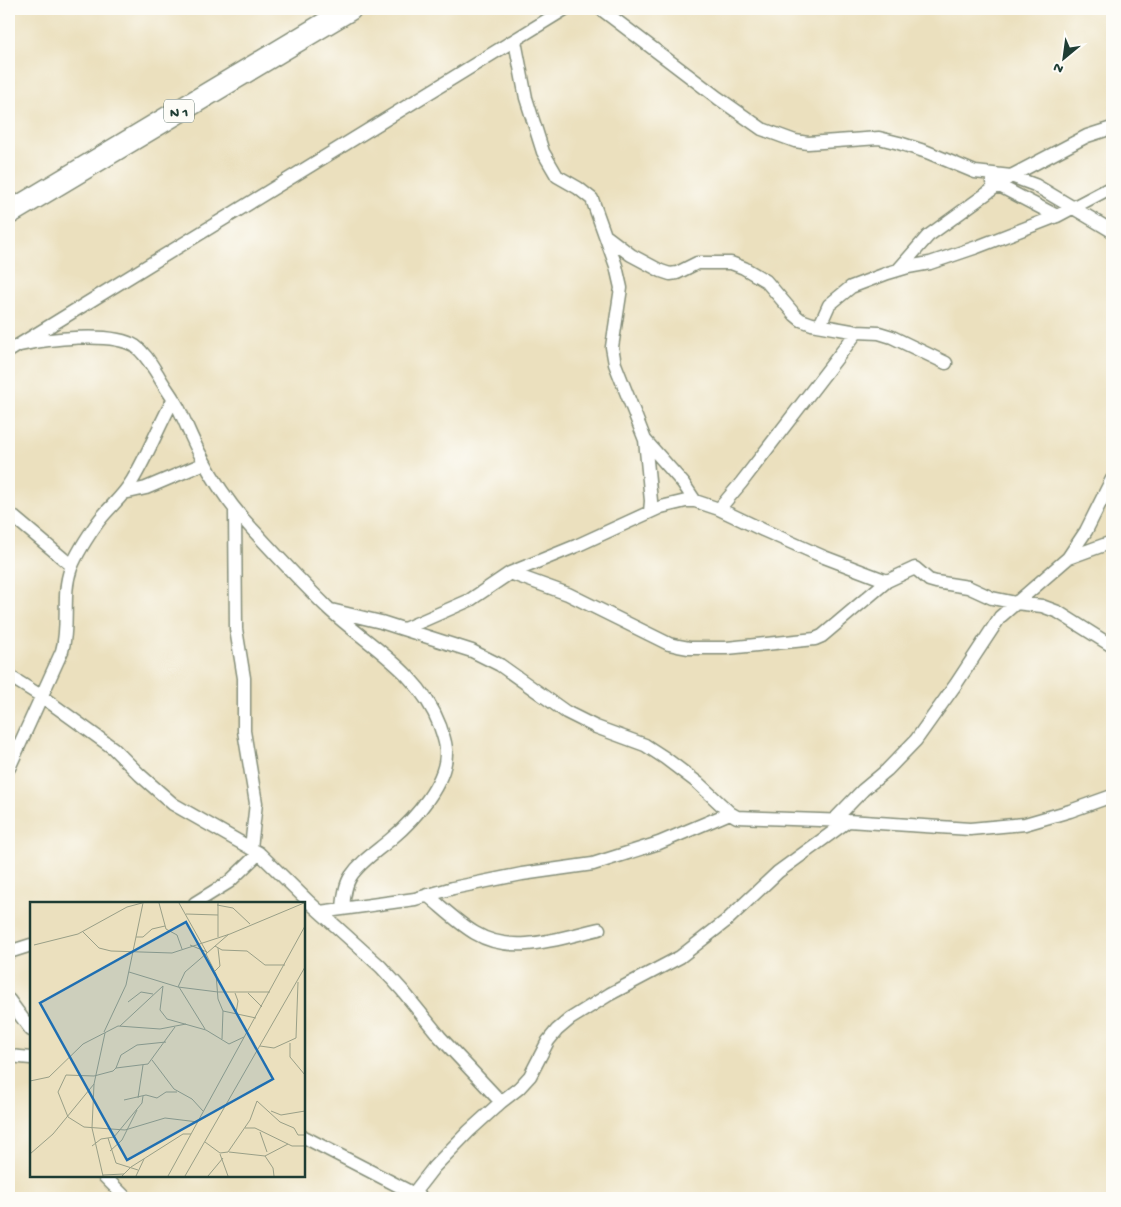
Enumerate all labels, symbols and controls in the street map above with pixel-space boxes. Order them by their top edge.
north arrow [1038,32,1088,82]
text: N [1051,58,1067,77]
road number: N 1 [164,100,194,122]
inset map [30,902,305,1177]

